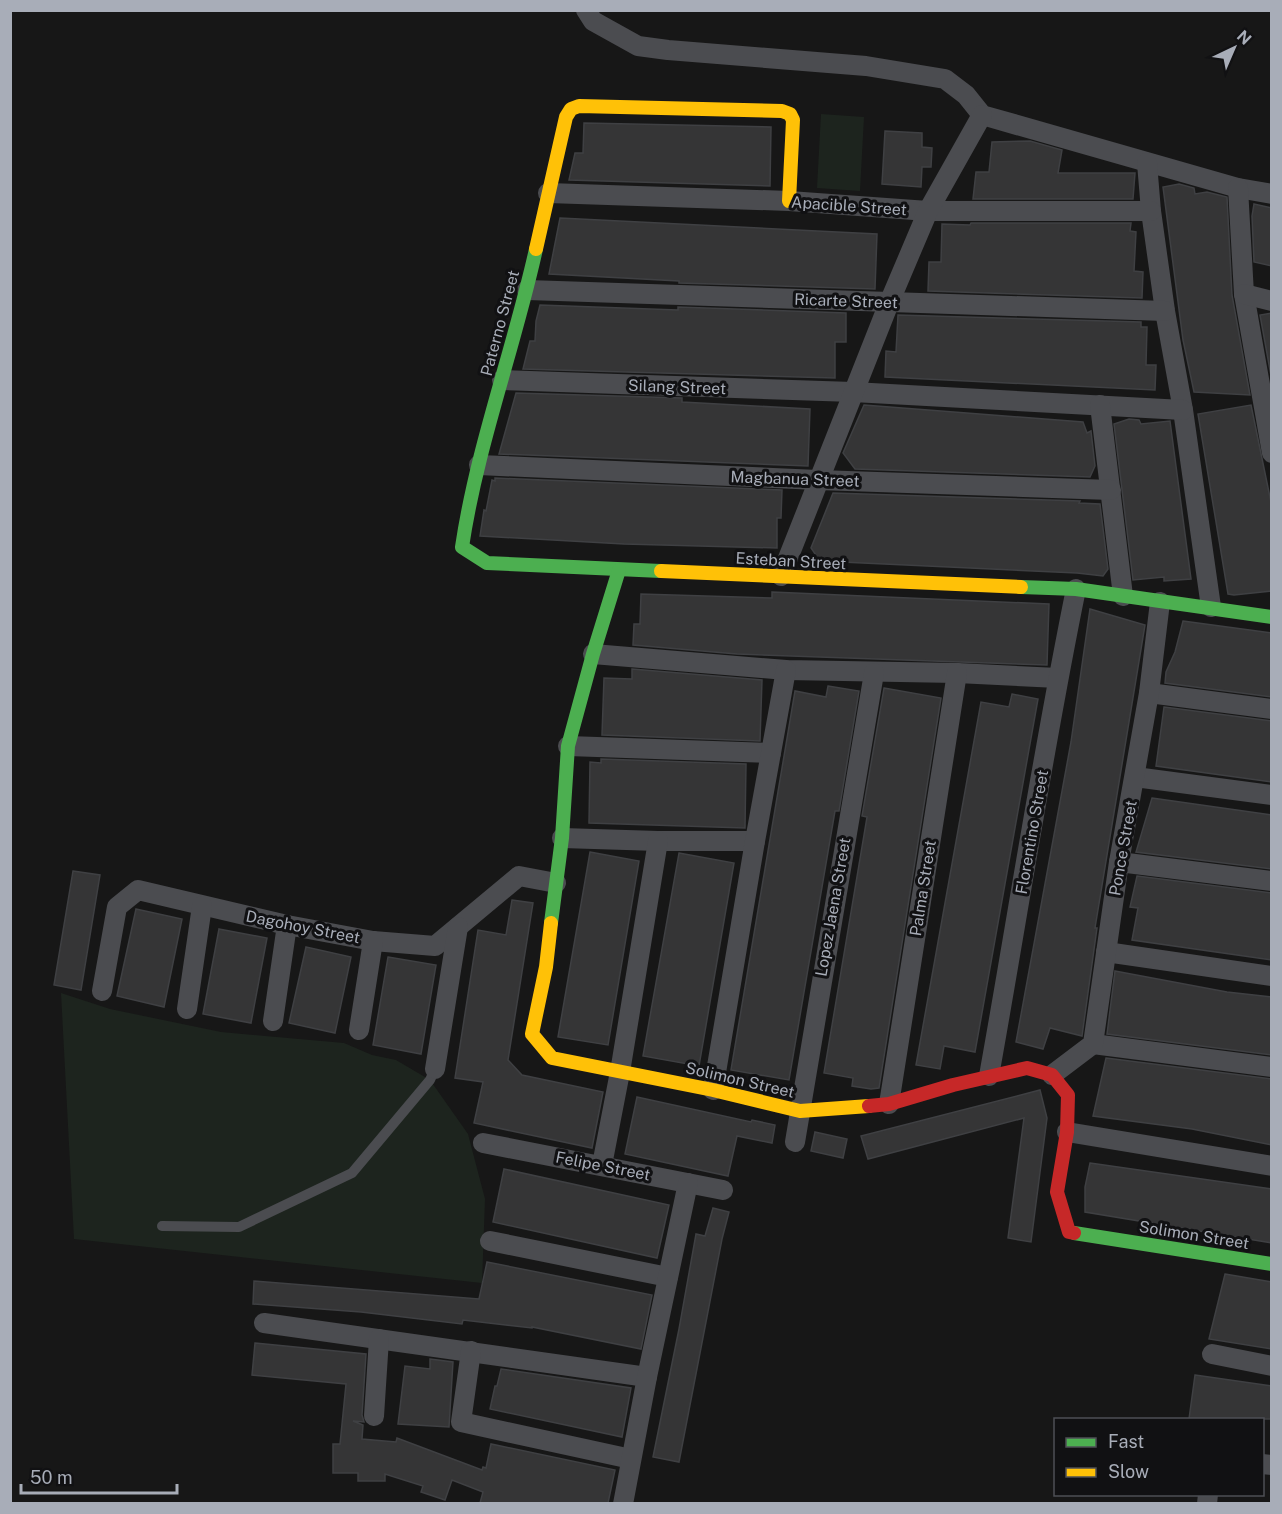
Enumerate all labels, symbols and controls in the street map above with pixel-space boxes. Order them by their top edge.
north arrow [1204,18,1264,78]
text: N [1233,26,1255,49]
street label: Apacible Street [791,192,907,220]
street label: Paterno Street [477,268,523,378]
street label: Ricarte Street [794,290,898,312]
street label: Silang Street [628,376,726,398]
street label: Magbanua Street [730,467,860,491]
street label: Esteban Street [735,549,847,573]
street label: Florentino Street [1012,768,1052,896]
street label: Ponce Street [1105,799,1141,897]
street label: Lopez Jaena Street [811,836,855,978]
street label: Palma Street [906,839,940,937]
street label: Dagohoy Street [244,907,362,947]
street label: Solimon Street [684,1058,796,1102]
street label: Felipe Street [554,1147,652,1185]
street label: Solimon Street [1138,1217,1250,1253]
legend [1054,1418,1264,1496]
text: Fast [1108,1431,1144,1452]
scale bar [21,1457,177,1495]
text: Slow [1108,1461,1149,1482]
text: 50 m [30,1467,73,1488]

